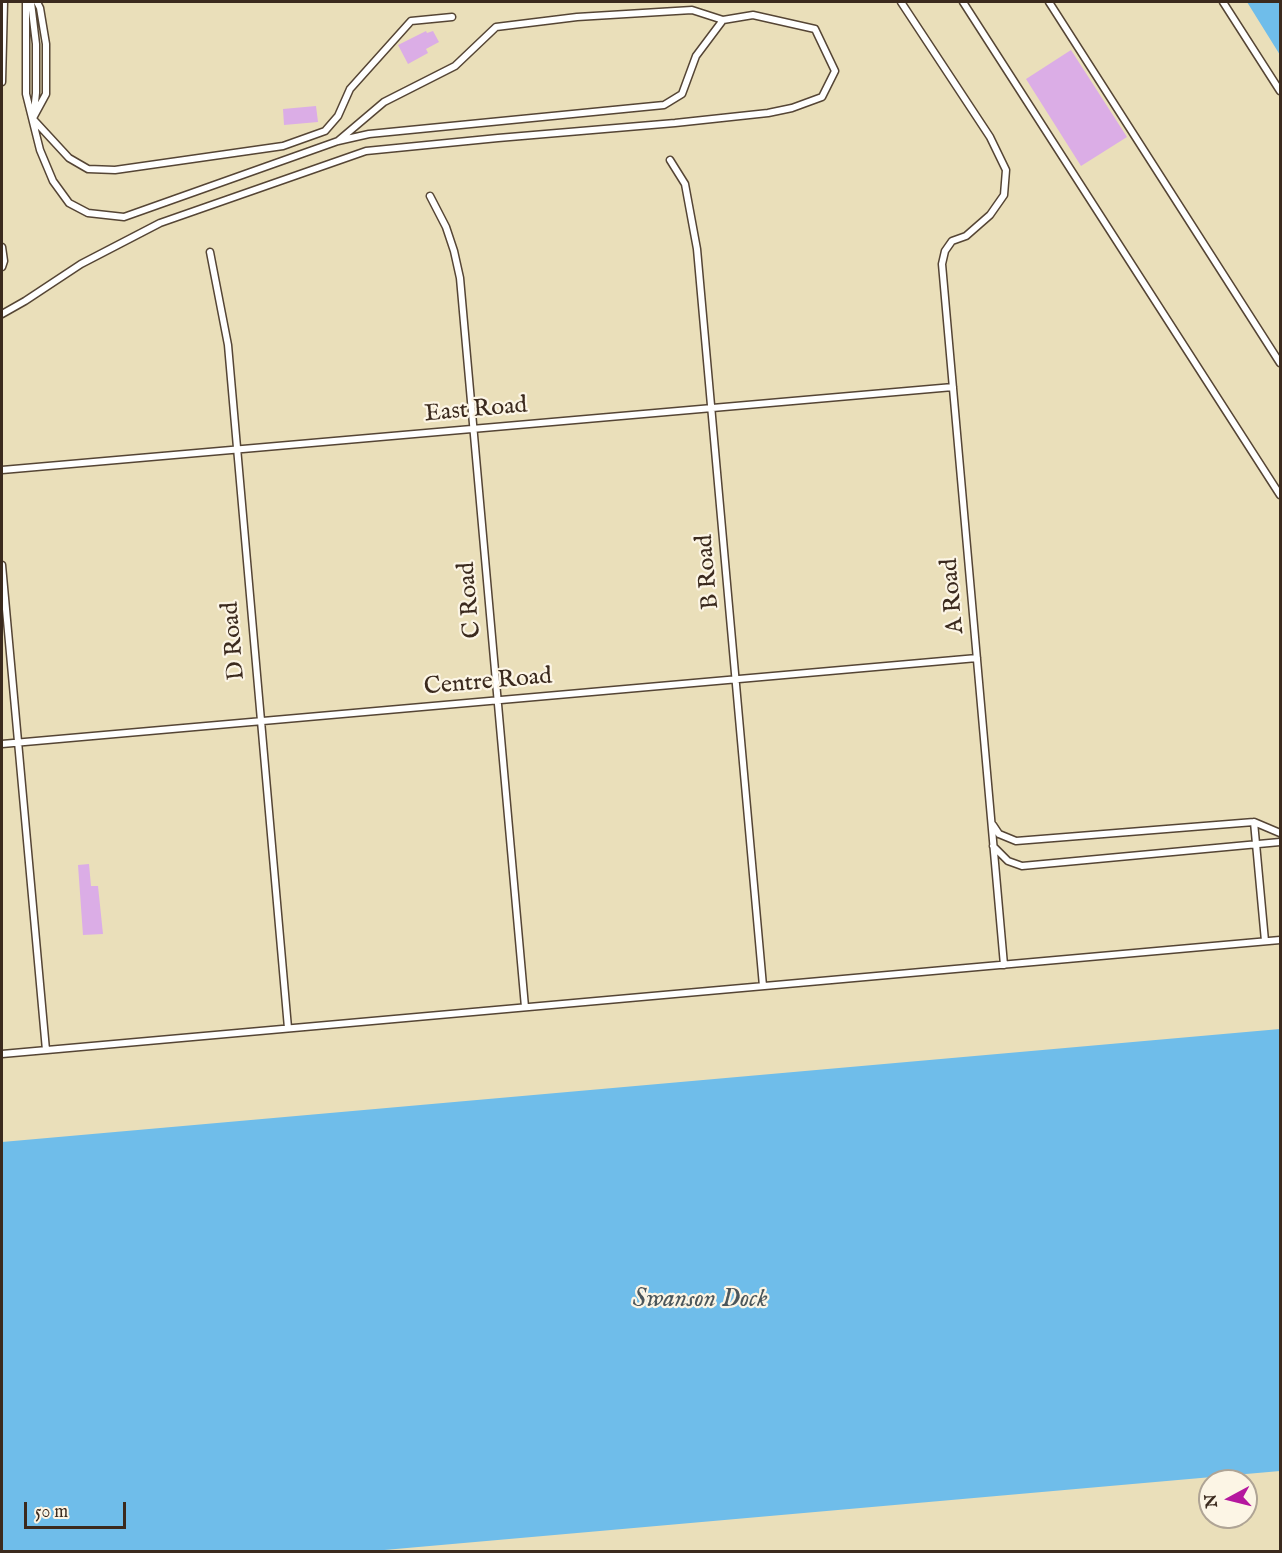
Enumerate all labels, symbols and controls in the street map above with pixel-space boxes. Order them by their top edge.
street label: East Road [423,392,529,430]
street label: B Road [691,533,727,611]
street label: A Road [936,557,972,635]
street label: C Road [453,561,489,639]
street label: D Road [217,601,253,681]
street label: Centre Road [423,663,553,703]
water label: Swanson Dock [632,1285,768,1317]
north arrow [1198,1469,1258,1529]
scale bar [27,1490,129,1528]
text: N [1201,1493,1223,1509]
text: 50 m [35,1501,68,1524]

